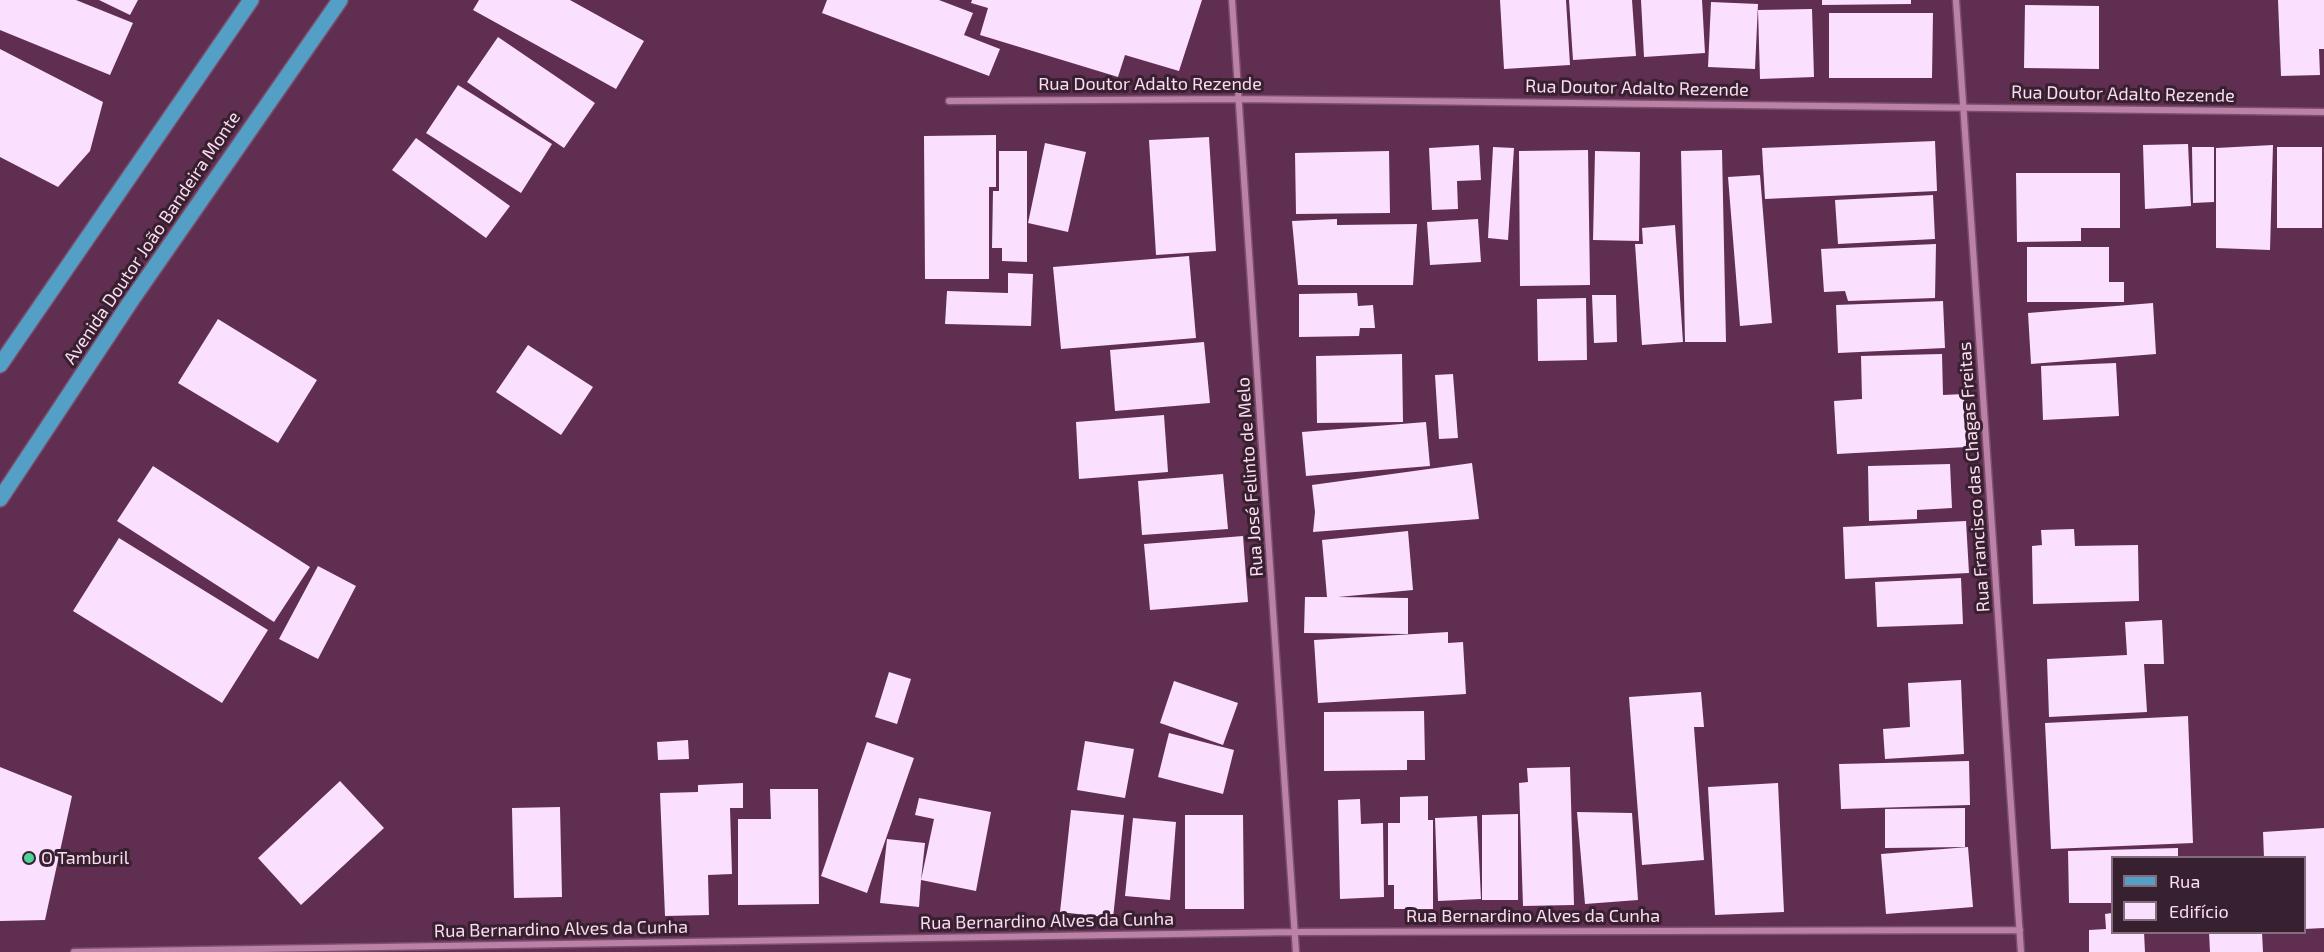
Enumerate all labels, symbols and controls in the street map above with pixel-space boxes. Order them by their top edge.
street label: Rua Doutor Adalto Rezende [1038,73,1262,95]
street label: Rua Doutor Adalto Rezende [1525,75,1749,101]
street label: Rua Doutor Adalto Rezende [2011,81,2235,107]
street label: Avenida Doutor João Bandeira Monte [59,107,245,369]
street label: Rua Francisco das Chagas Freitas [1954,341,1994,613]
street label: Rua José Felinto de Melo [1232,377,1268,577]
place label: O Tamburil [41,847,129,869]
marker: O Tamburil [22,851,36,865]
legend [2111,856,2306,934]
text: Rua [2169,870,2200,892]
text: Edifício [2169,900,2229,922]
street label: Rua Bernardino Alves da Cunha [1406,905,1660,927]
street label: Rua Bernardino Alves da Cunha [920,908,1174,934]
street label: Rua Bernardino Alves da Cunha [434,916,688,942]

